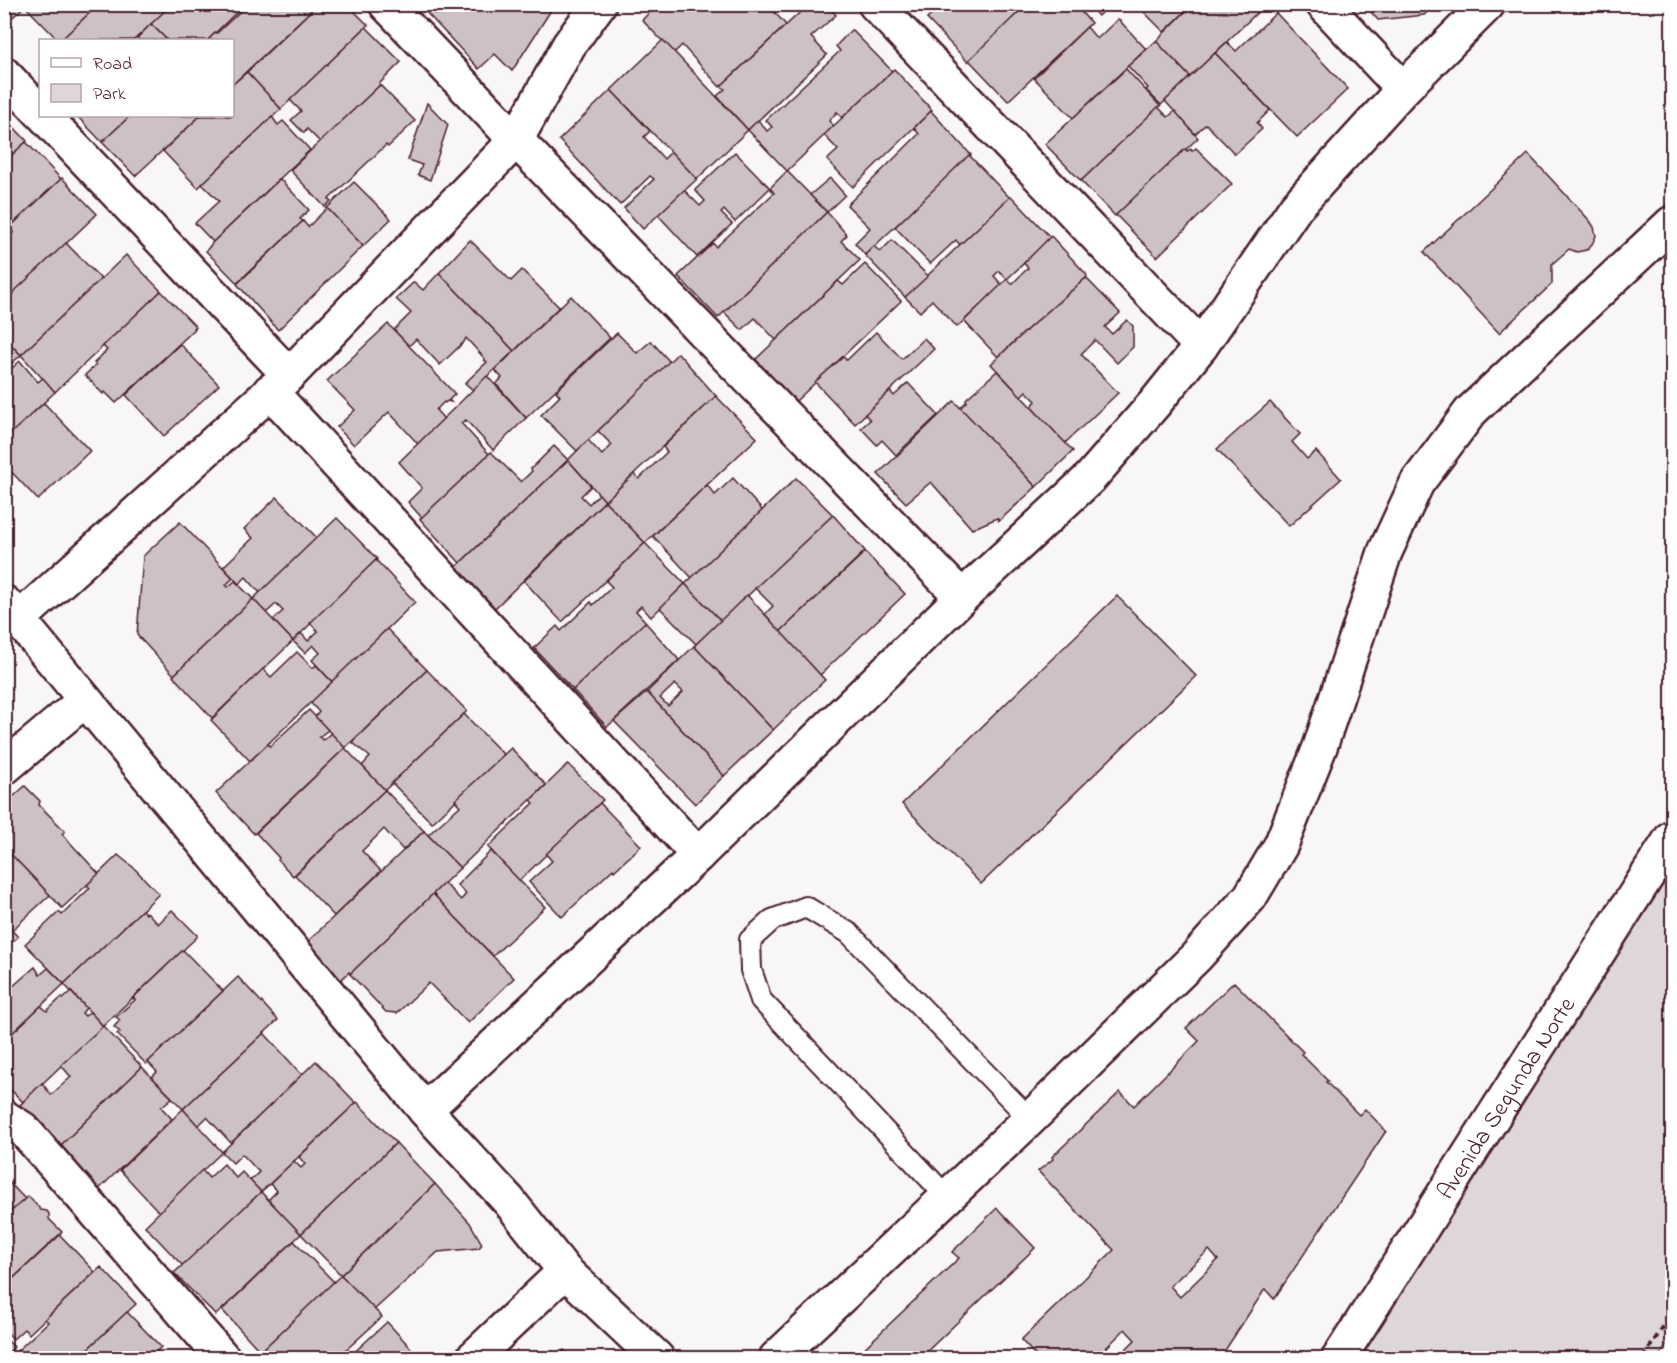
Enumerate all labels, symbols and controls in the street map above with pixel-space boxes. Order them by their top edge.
legend [39,39,234,117]
text: Road [93,52,132,78]
text: Park [93,82,126,108]
street label: Avenida Segunda Norte [1430,991,1585,1207]

